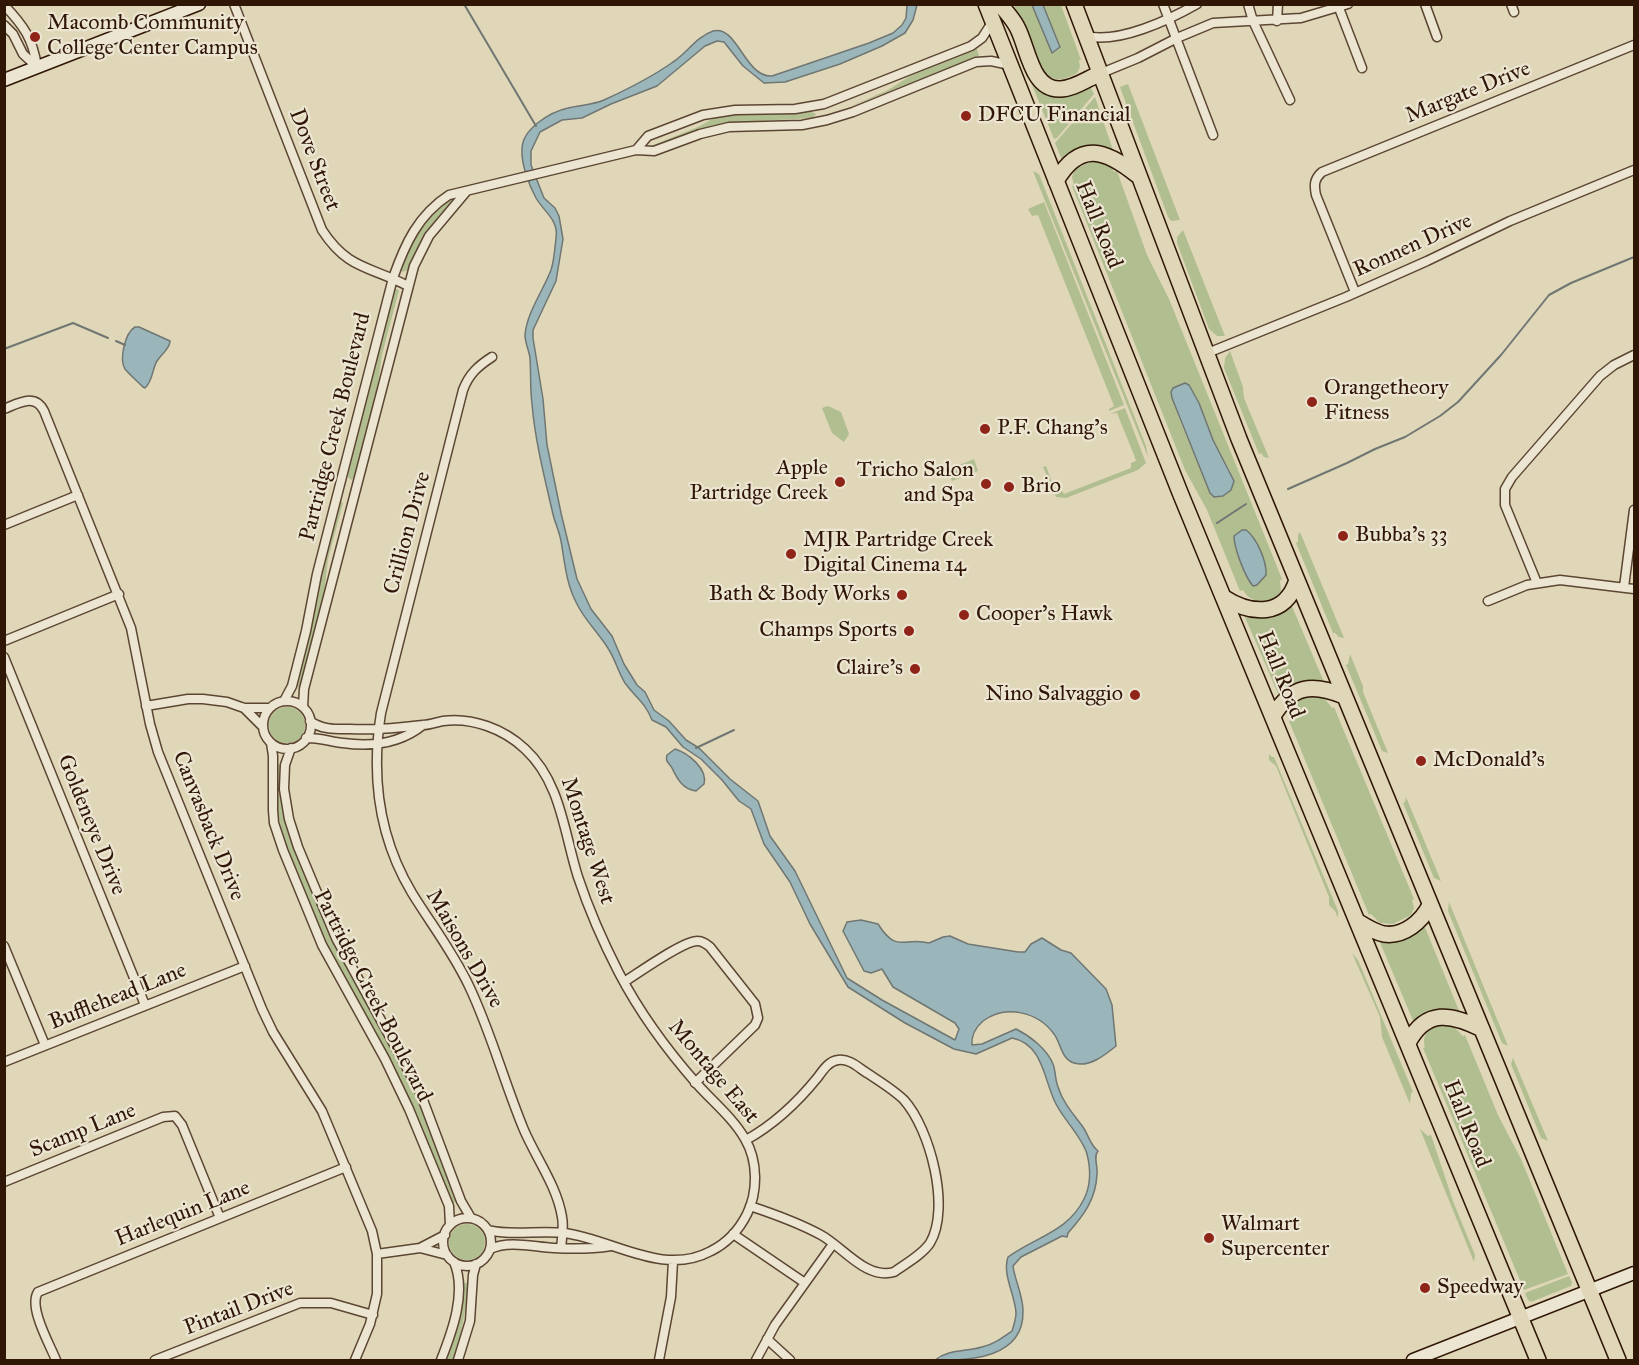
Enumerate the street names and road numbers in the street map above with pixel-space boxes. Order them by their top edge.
street label: Margate Drive [1402,56,1534,130]
street label: Dove Street [282,105,346,215]
street label: Hall Road [1069,177,1127,273]
street label: Ronnen Drive [1350,208,1476,284]
street label: Partridge Creek Boulevard [295,310,377,544]
street label: Crillion Drive [379,469,437,597]
street label: Hall Road [1251,627,1309,723]
street label: Canvasback Drive [166,747,250,905]
street label: Goldeneye Drive [51,751,131,899]
street label: Montage West [554,774,620,908]
street label: Partridge Creek Boulevard [307,885,437,1107]
street label: Maisons Drive [419,885,509,1013]
street label: Bufflehead Lane [46,957,190,1037]
street label: Montage East [662,1015,764,1129]
street label: Hall Road [1437,1076,1495,1172]
street label: Scamp Lane [26,1098,140,1164]
street label: Harlequin Lane [112,1175,254,1253]
street label: Pintail Drive [181,1276,297,1342]

